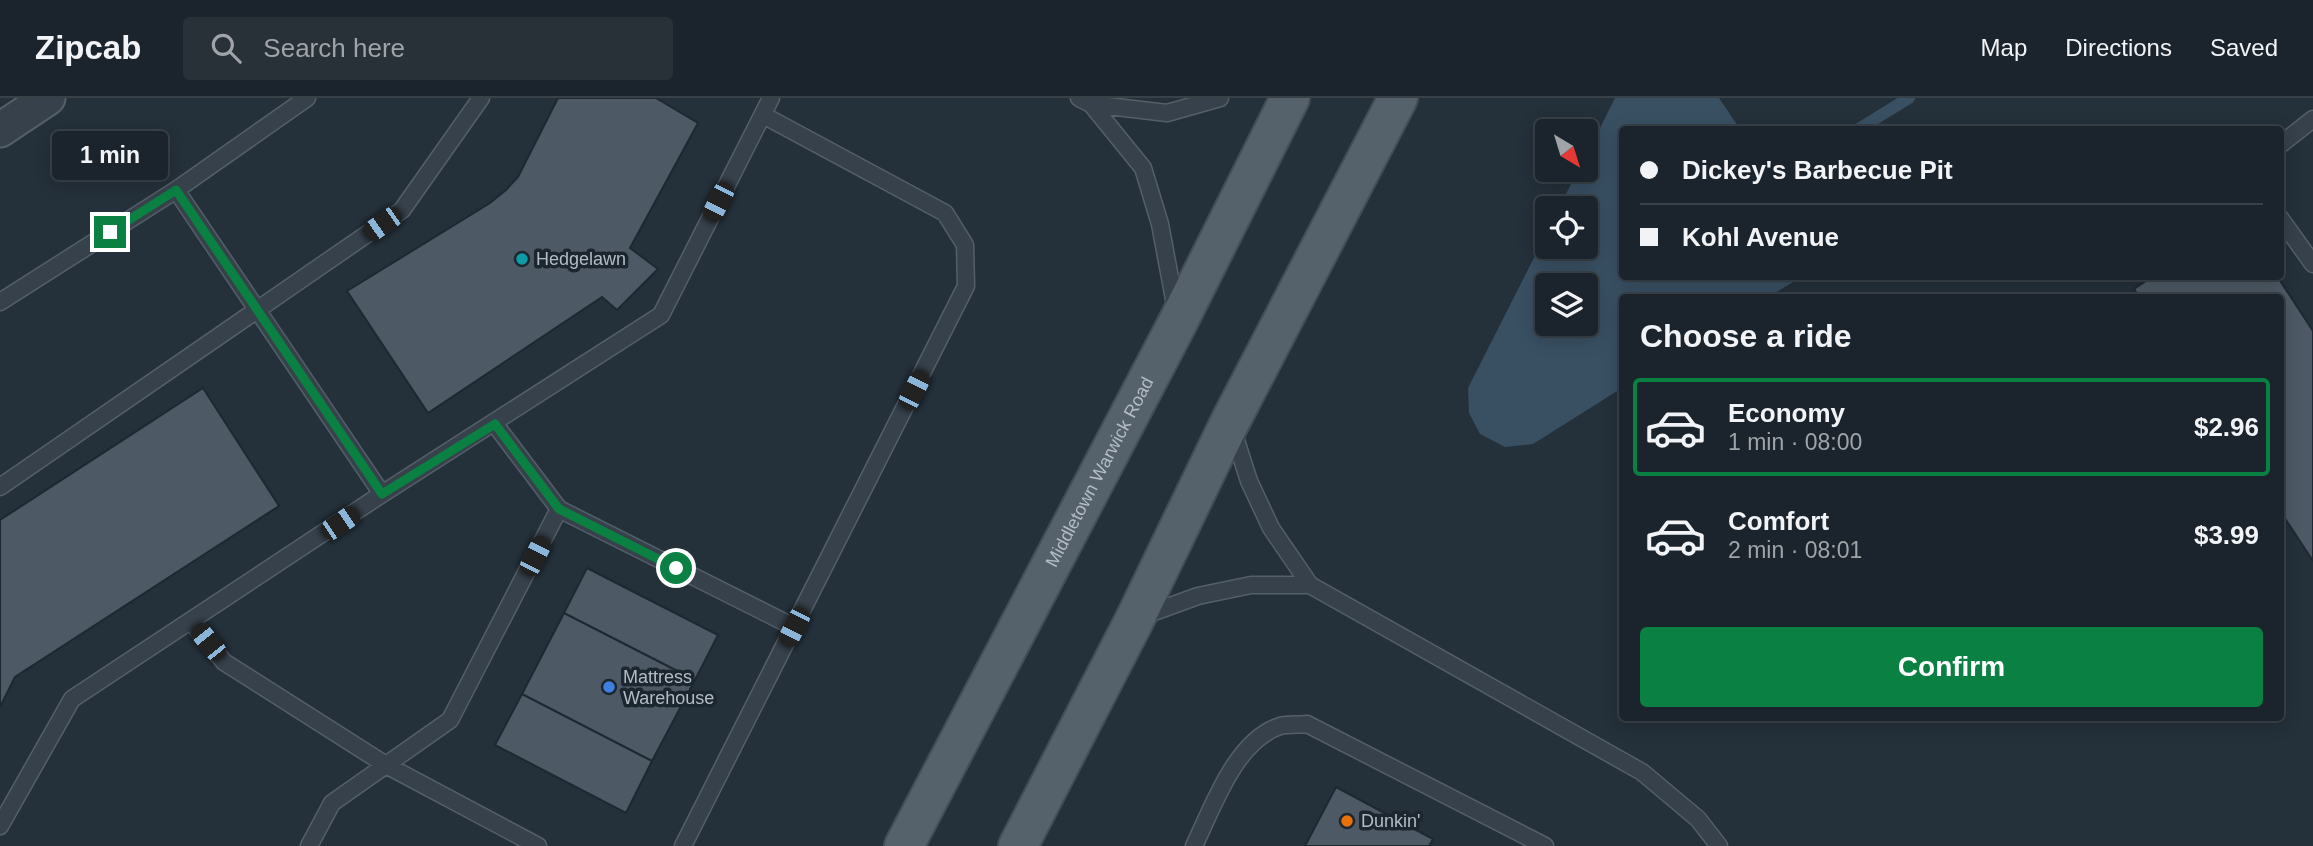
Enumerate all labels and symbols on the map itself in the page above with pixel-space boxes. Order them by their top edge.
north arrow [1535,119,1598,182]
callout: 1 min [52,130,168,180]
car [700,179,737,225]
car [359,203,406,245]
route end [94,216,126,248]
place label: Hedgelawn [536,249,626,269]
marker: Hedgelawn [514,251,530,267]
car [896,367,933,413]
street label: Middletown Warwick Road [1042,374,1157,570]
car [317,503,364,543]
car [517,533,554,579]
route start [660,552,692,584]
car [776,604,813,650]
car [187,619,230,665]
place label: Mattress Warehouse [623,667,714,708]
marker: Mattress Warehouse [601,679,617,695]
place label: Dunkin' [1361,811,1420,831]
marker: Dunkin' [1339,813,1355,829]

